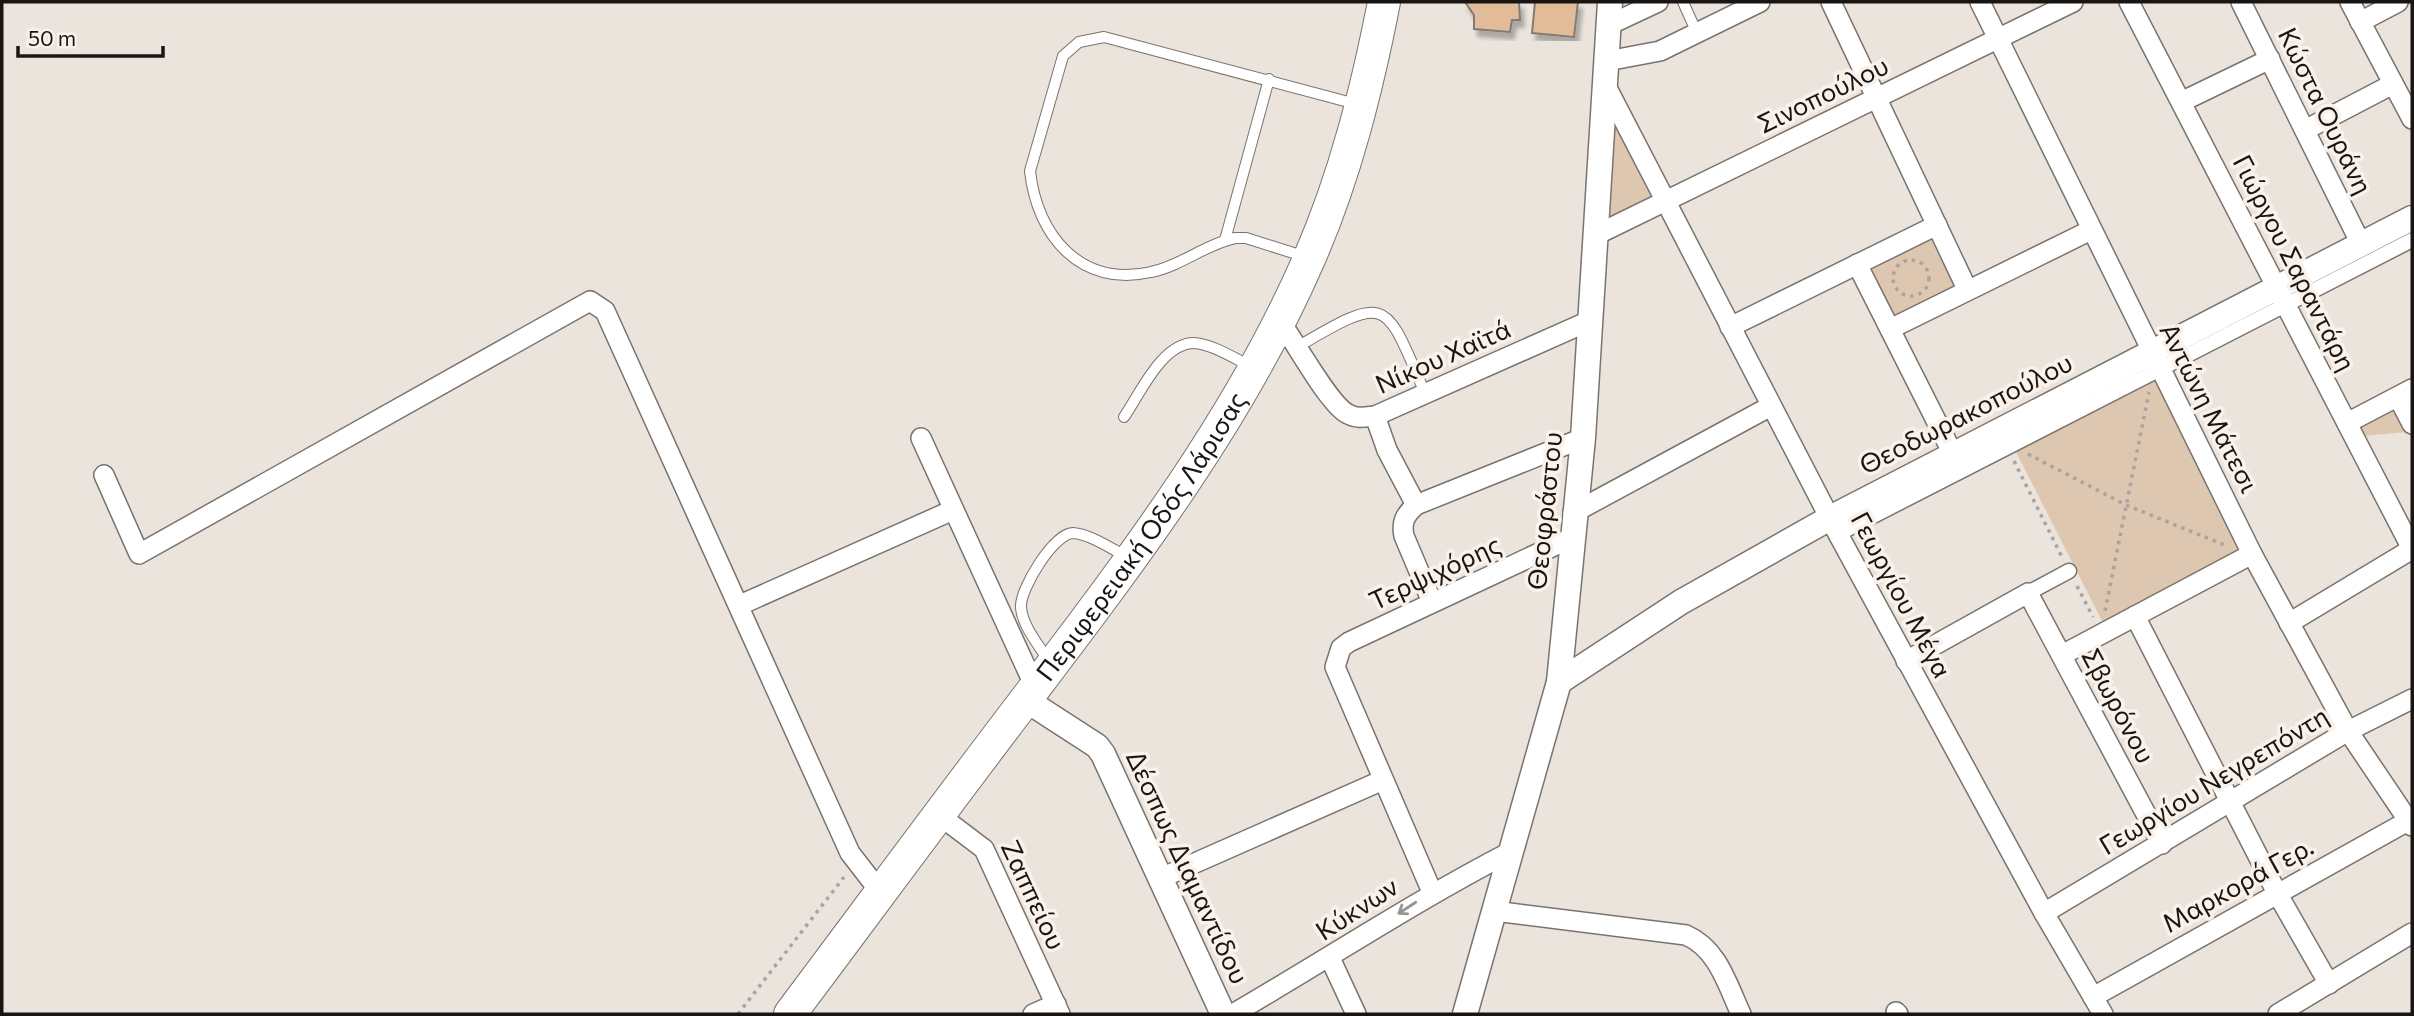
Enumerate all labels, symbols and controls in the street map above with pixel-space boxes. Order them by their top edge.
scale bar [18,14,163,58]
street label: Κώστα Ουράνη [2273,22,2380,198]
text: 50 m [28,25,76,50]
street label: Σινοπούλου [1752,49,1893,139]
street label: Γιώργου Σαραντάρη [2227,149,2363,376]
street label: Νίκου Χαϊτά [1370,312,1515,399]
street label: Αντώνη Μάτεσι [2154,318,2266,497]
street label: Θεοδωρακοπούλου [1854,346,2077,480]
street label: Περιφερειακή Οδός Λάρισας [1029,386,1252,686]
street label: Θεοφράστου [1520,430,1567,591]
street label: Γεωργίου Μέγα [1846,506,1959,682]
street label: Τερψιχόρης [1364,528,1505,616]
street label: Σβωρόνου [2076,643,2162,768]
street label: Γεωργίου Νεγρεπόντη [2093,699,2333,860]
street label: Δέσπως Διαμαντίδου [1121,745,1256,988]
street label: Μαρκορά Γερ. [2156,829,2318,938]
street label: Ζαππείου [996,835,1073,954]
street label: Κύκνων [1309,870,1403,946]
one-way arrow [1398,901,1418,915]

